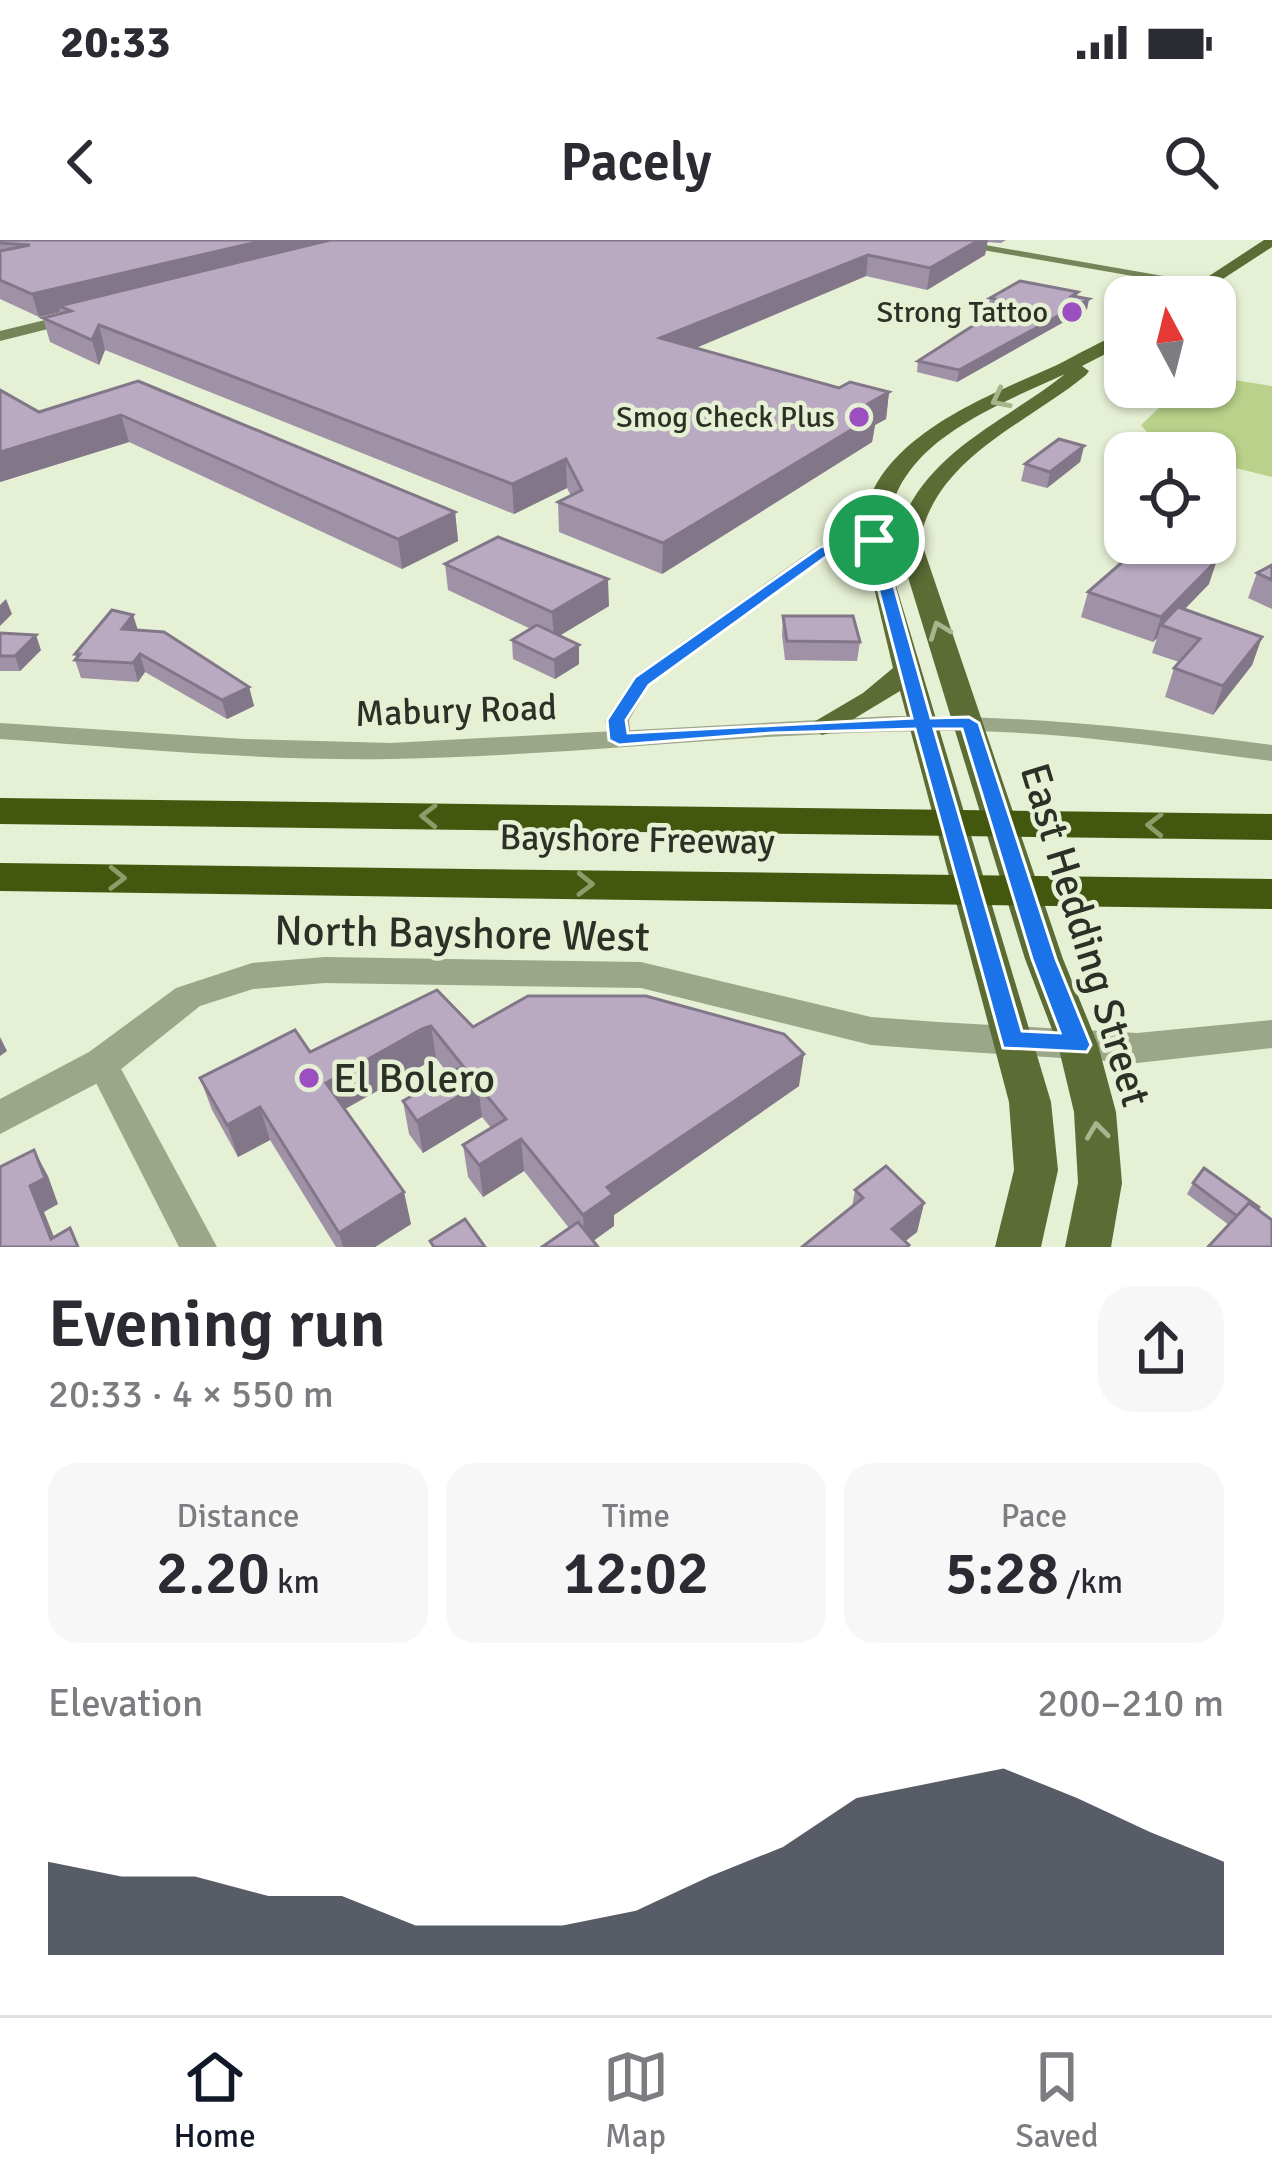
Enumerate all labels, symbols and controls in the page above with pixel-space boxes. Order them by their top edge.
text: 20:33 [60,15,170,70]
icon: back [48,129,114,195]
text: Pacely [560,129,712,196]
icon: search [1158,129,1224,195]
north arrow [1104,276,1236,408]
map controls [1104,276,1236,564]
place label: Strong Tattoo [877,294,1048,331]
marker: Strong Tattoo [1059,299,1085,325]
one-way arrow [991,384,1012,408]
place label: Smog Check Plus [616,399,835,436]
marker: Smog Check Plus [846,404,872,430]
button: locate [1104,432,1236,564]
pin [823,489,925,591]
icon: arrive [841,507,907,573]
one-way arrow [928,621,953,642]
street label: Mabury Road [354,685,558,737]
street label: East Hedding Street [1009,757,1161,1113]
one-way arrow [419,803,437,829]
one-way arrow [1145,813,1164,839]
street label: Bayshore Freeway [499,815,775,865]
one-way arrow [108,865,127,891]
one-way arrow [576,871,595,897]
street label: North Bayshore West [274,905,650,963]
place label: El Bolero [333,1053,495,1104]
marker: El Bolero [296,1065,322,1091]
one-way arrow [1084,1121,1110,1141]
text: Evening run [48,1284,386,1365]
button: share [1098,1286,1224,1412]
text: 20:33 · 4 × 550 m [48,1370,334,1418]
text: Distance [177,1496,299,1537]
text: Time [602,1496,670,1537]
text: Pace [1001,1496,1067,1537]
text: 2.20 [156,1537,270,1611]
text: 12:02 [563,1537,709,1611]
text: 5:28 [945,1537,1059,1611]
text: km [270,1562,320,1603]
text: /km [1059,1562,1123,1603]
text: Elevation [48,1679,203,1727]
text: 200–210 m [1037,1679,1224,1727]
tab: Home [173,2044,256,2157]
tab: Map [603,2044,669,2157]
tab: Saved [1015,2044,1099,2157]

